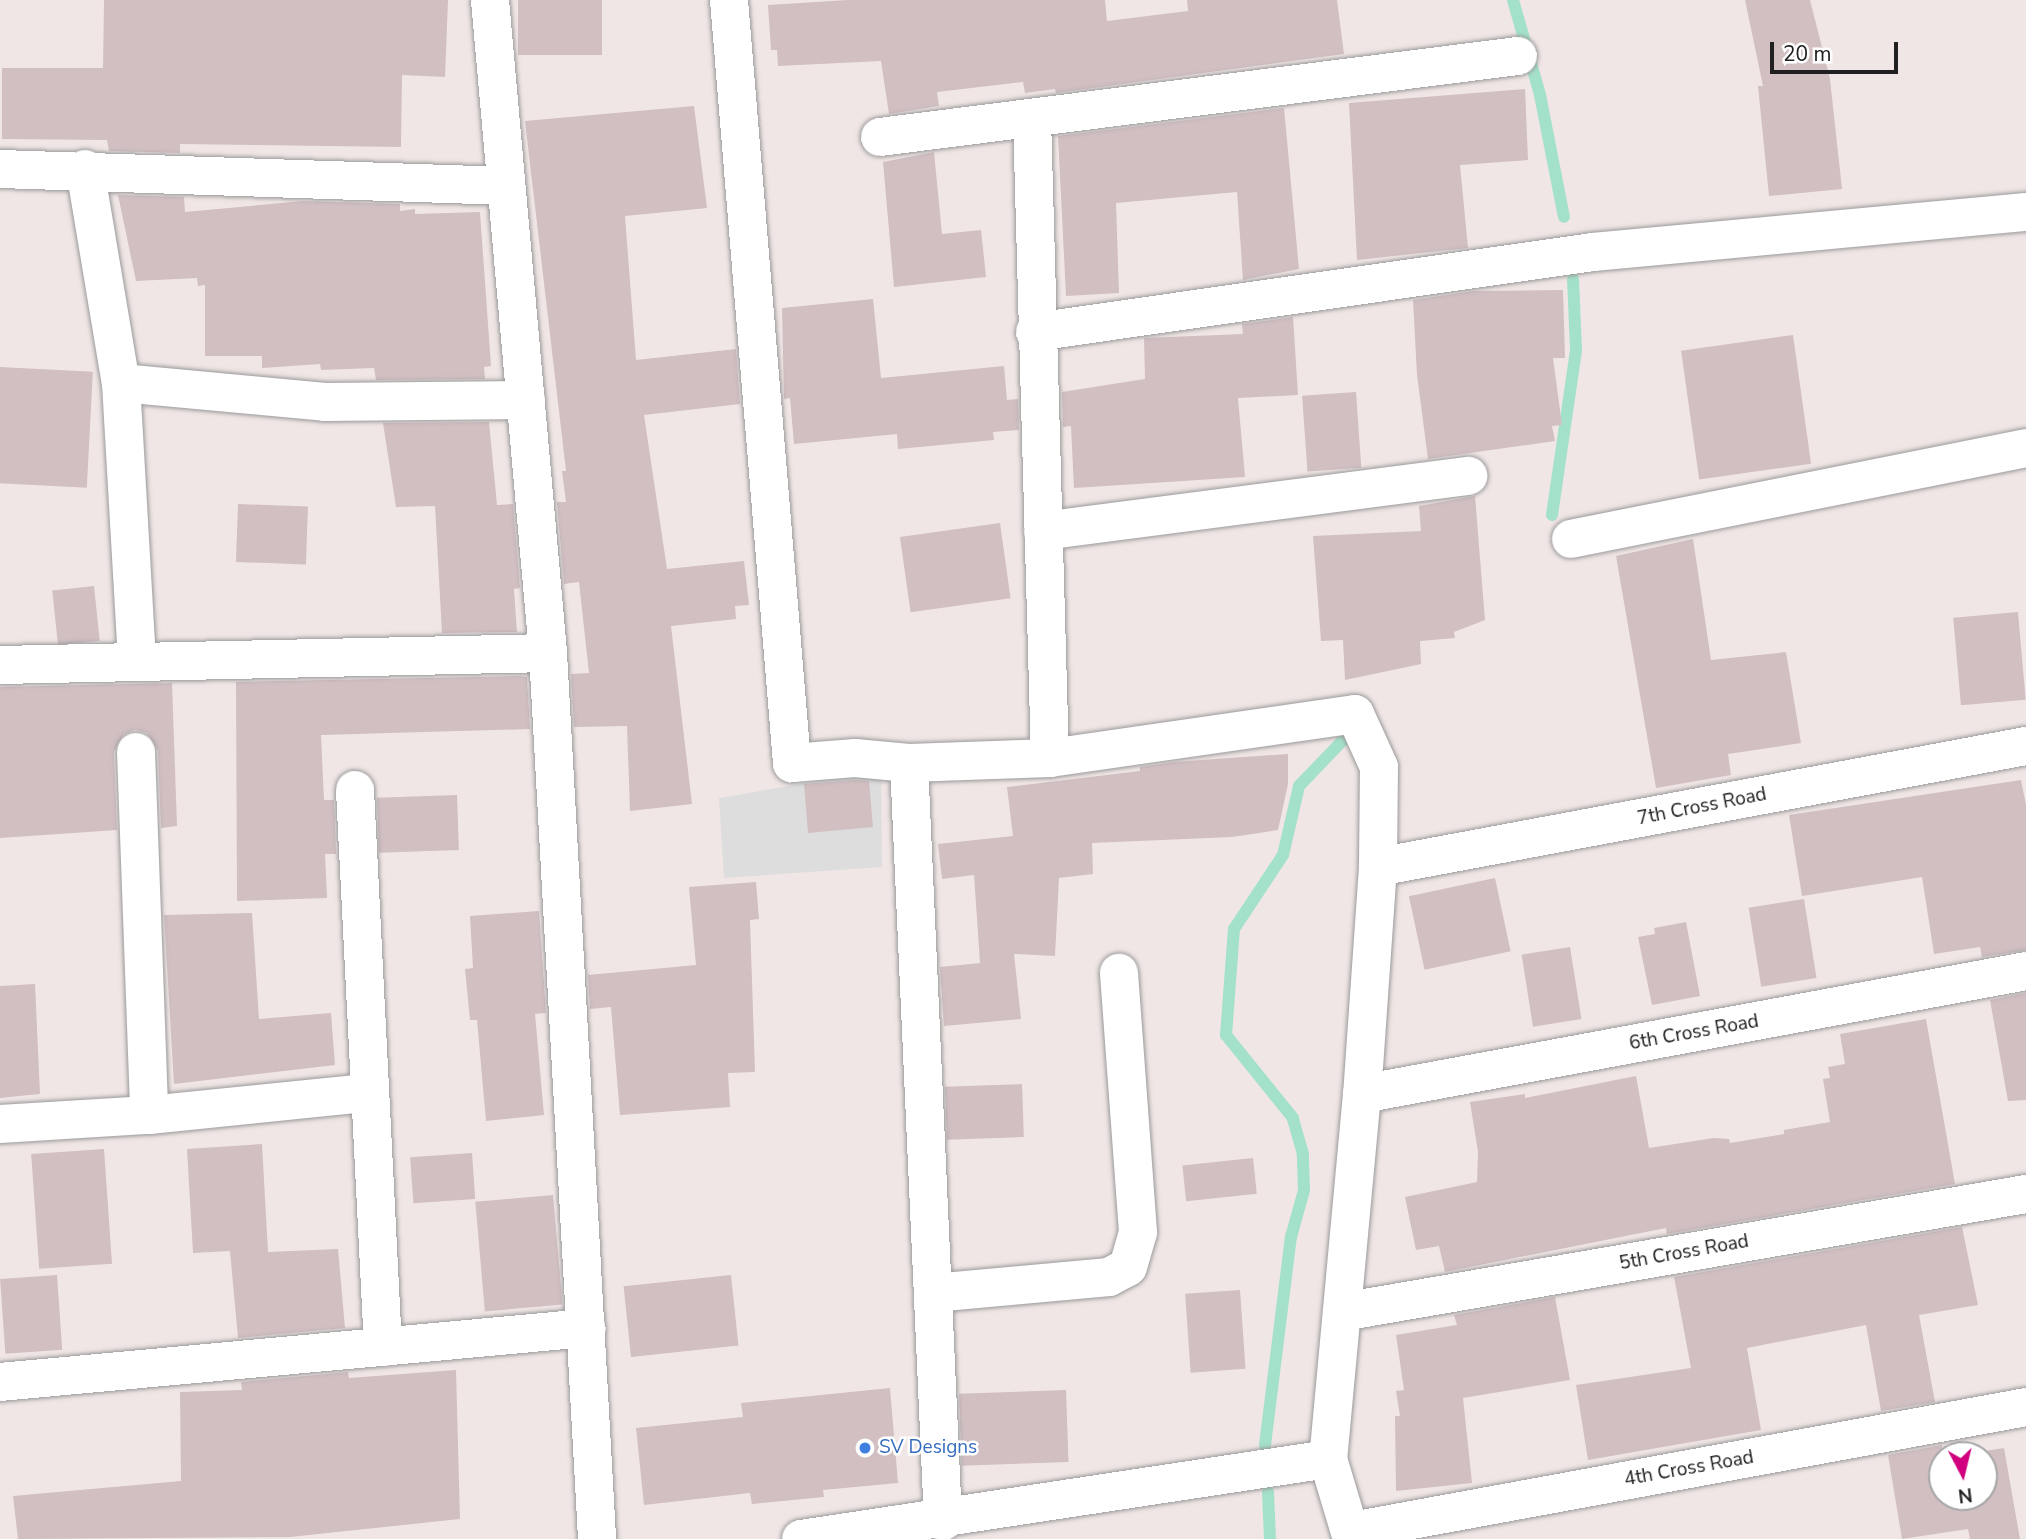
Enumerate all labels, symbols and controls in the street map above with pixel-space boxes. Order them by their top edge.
scale bar [1774,28,1902,72]
text: 20 m [1783,40,1832,68]
street label: 7th Cross Road [1635,783,1769,831]
street label: 6th Cross Road [1627,1010,1761,1056]
street label: 5th Cross Road [1617,1230,1751,1276]
place label: SV Designs [879,1437,977,1459]
marker: SV Designs [857,1440,873,1456]
north arrow [1928,1441,1998,1511]
street label: 4th Cross Road [1622,1446,1756,1492]
text: N [1957,1481,1974,1509]

